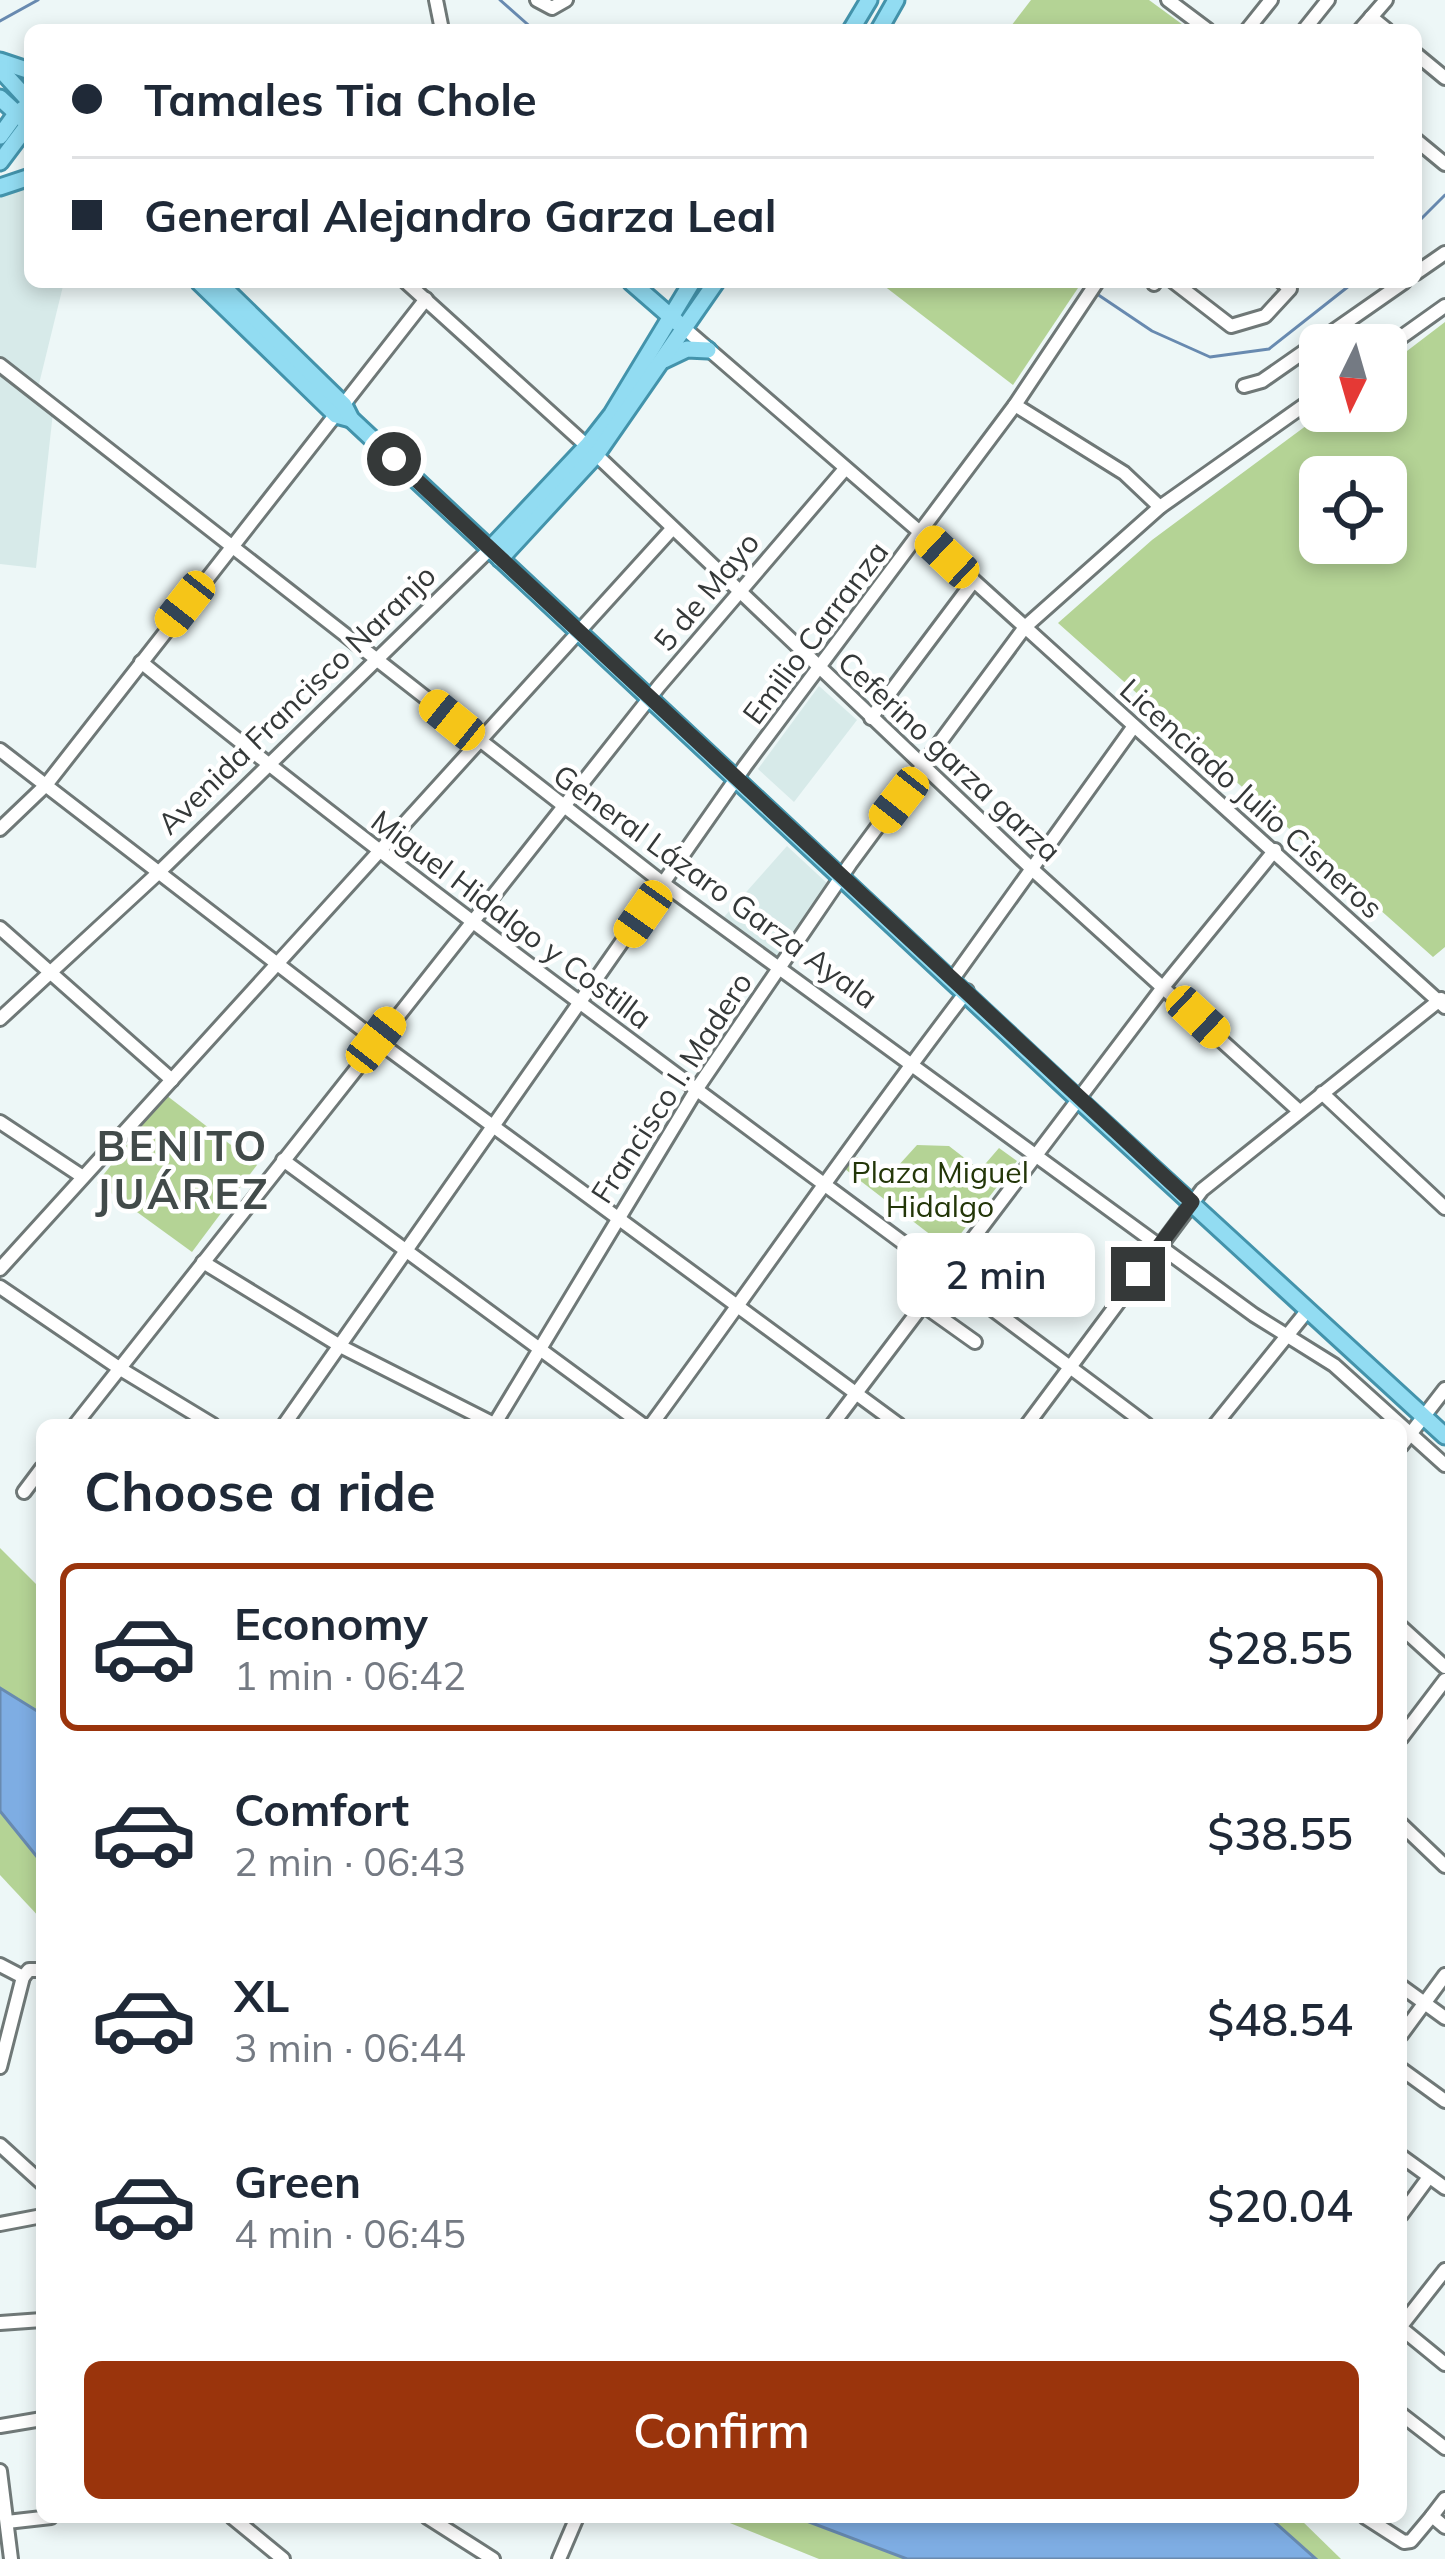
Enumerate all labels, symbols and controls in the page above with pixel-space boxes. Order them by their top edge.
text: Tamales Tia Chole [144,71,537,127]
text: General Alejandro Garza Leal [144,187,776,243]
north arrow [1299,324,1407,432]
map controls [1299,324,1407,564]
route start [367,432,421,486]
button: locate [1299,456,1407,564]
car [908,519,986,595]
street label: 5 de Mayo [645,524,767,659]
street label: Emilio Carranza [734,534,896,731]
street label: Avenida Francisco Naranjo [149,556,443,842]
car [149,565,221,643]
street label: Ceferino garza garza [830,643,1069,869]
street label: Licenciado Julio Cisneros [1112,670,1391,926]
car [413,683,491,757]
street label: General Lázaro Garza Ayala [546,756,885,1017]
car [863,761,935,839]
street label: Miguel Hidalgo y Costilla [364,801,659,1037]
car [608,874,678,954]
street label: Francisco I. Madero [582,965,760,1210]
car [1159,979,1237,1055]
car [340,1001,412,1079]
district label: BENITO JUÁREZ [95,1119,271,1220]
park label: Plaza Miguel Hidalgo [851,1153,1029,1225]
callout: 2 min [898,1232,1096,1316]
route end [1111,1247,1165,1301]
text: 2 min [945,1250,1047,1299]
text: Choose a ride [84,1457,436,1525]
icon: car [90,1593,198,1701]
text: Economy [234,1595,428,1651]
text: $28.55 [1207,1619,1353,1675]
text: 1 min · 06:42 [234,1651,466,1700]
icon: car [90,1779,198,1887]
text: Comfort [234,1781,409,1837]
text: $38.55 [1207,1805,1353,1861]
text: 2 min · 06:43 [234,1837,466,1886]
icon: car [90,1965,198,2073]
text: XL [234,1967,289,2023]
text: $48.54 [1207,1991,1353,2047]
text: 3 min · 06:44 [234,2023,466,2072]
icon: car [90,2151,198,2259]
text: Green [234,2153,361,2209]
text: $20.04 [1207,2177,1353,2233]
text: 4 min · 06:45 [234,2209,466,2258]
button: Confirm [84,2361,1359,2499]

